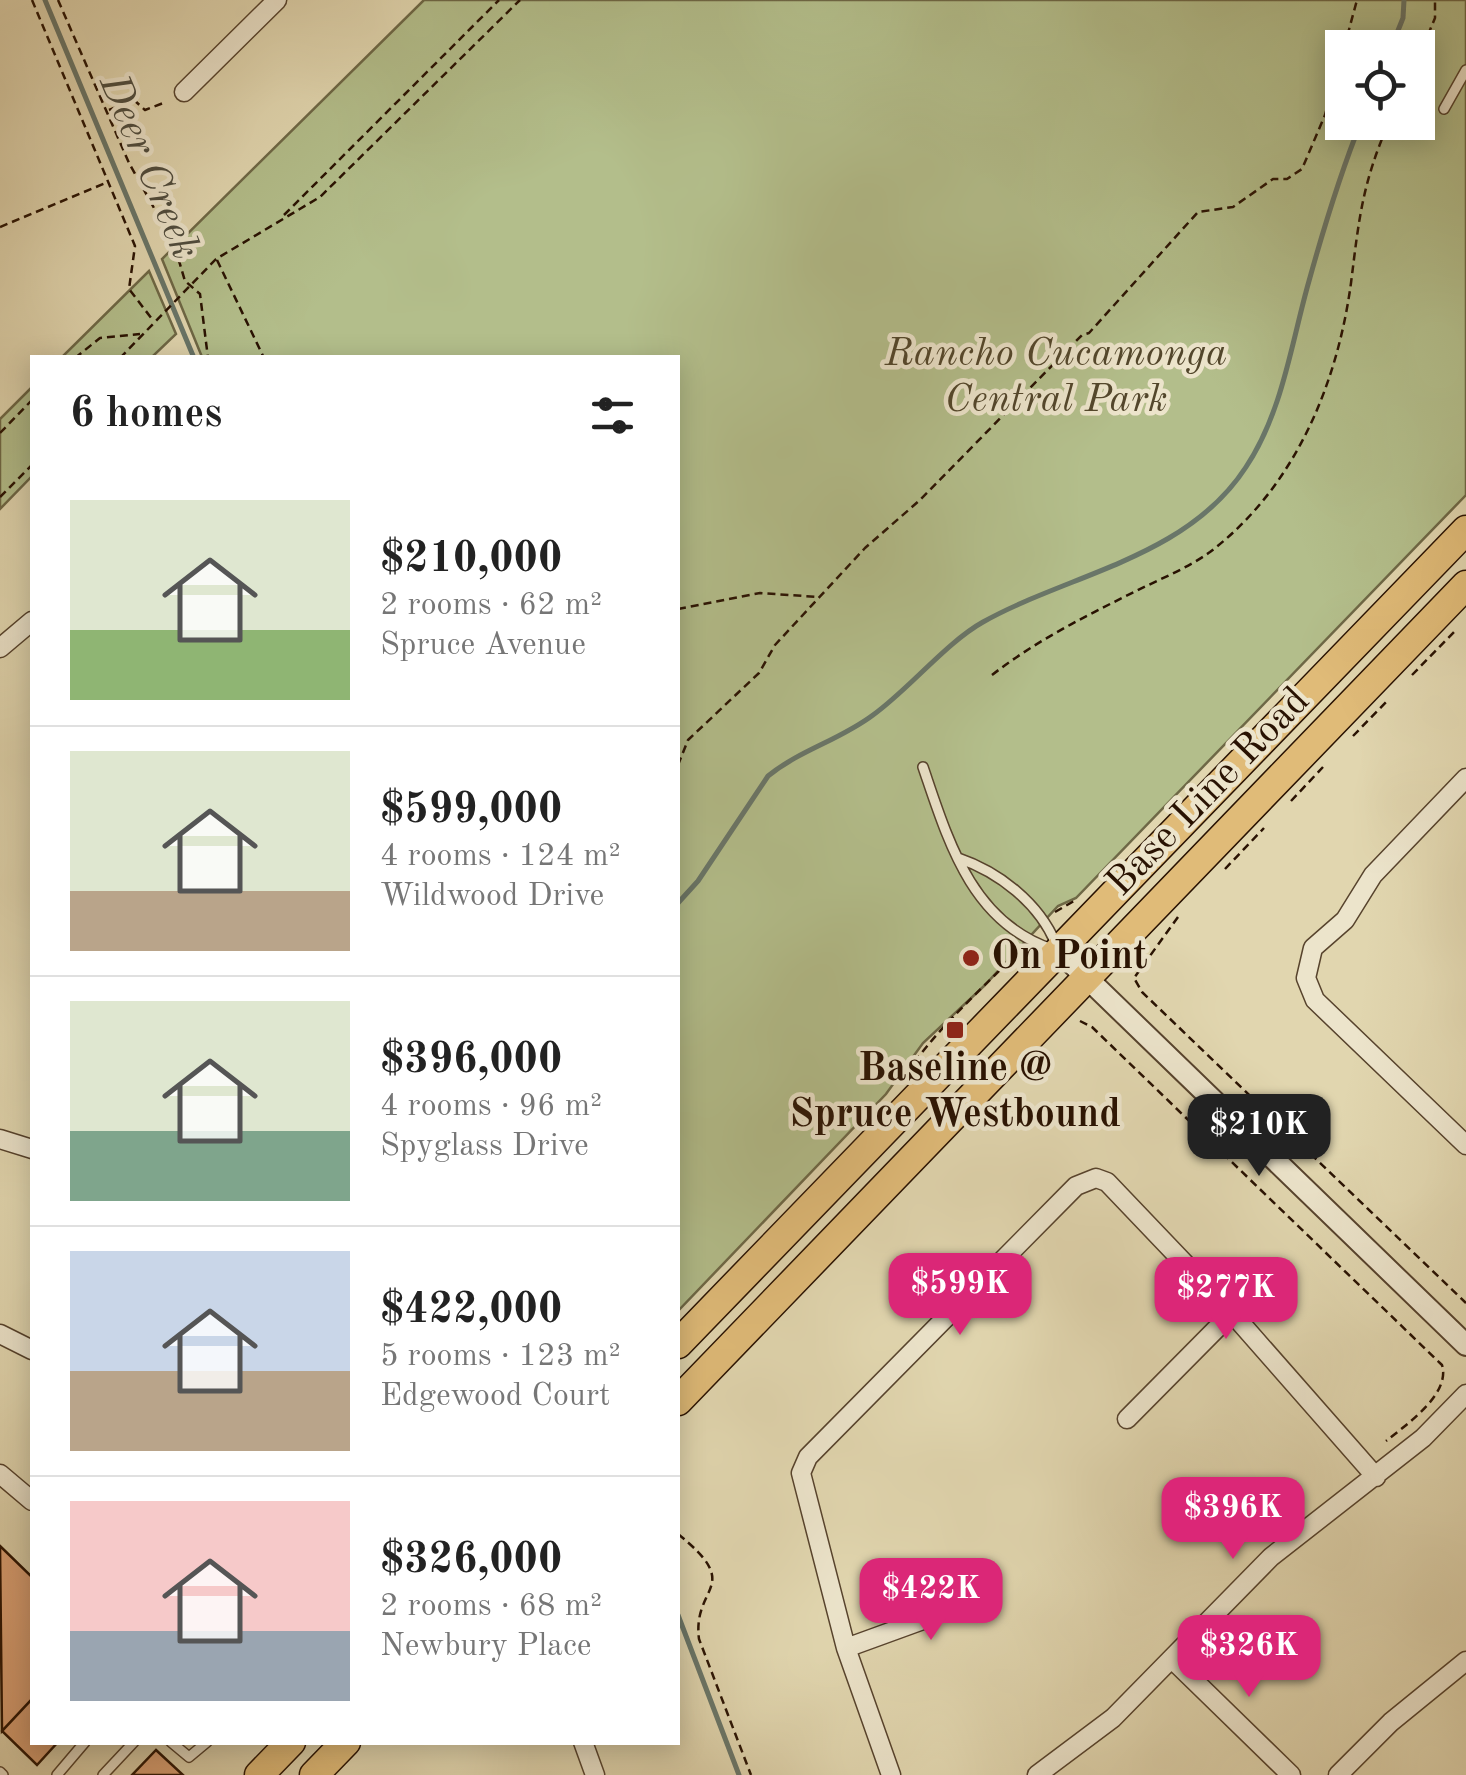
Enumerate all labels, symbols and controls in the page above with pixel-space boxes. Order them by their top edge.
map controls [1325,30,1435,140]
button: locate [1325,30,1435,140]
water label: Deer Creek [90,67,206,266]
park label: Rancho Cucamonga Central Park [884,335,1227,421]
icon: filters [585,388,640,443]
text: 6 homes [70,394,222,436]
text: $210,000 [380,539,562,581]
icon: home [150,540,270,660]
text: 2 rooms · 62 m² [380,590,602,622]
text: Spruce Avenue [380,630,586,662]
street label: Base Line Road [1100,681,1318,905]
text: $599,000 [380,790,562,832]
icon: home [150,791,270,911]
text: 4 rooms · 124 m² [380,841,621,873]
text: Wildwood Drive [380,881,604,913]
place label: On Point [991,938,1148,978]
marker: On Point [960,947,982,969]
marker: Baseline @ Spruce Westbound [944,1019,966,1041]
text: $396,000 [380,1040,562,1082]
icon: home [150,1041,270,1161]
place label: Baseline @ Spruce Westbound [789,1050,1121,1136]
text: 4 rooms · 96 m² [380,1091,602,1123]
pin: $210K [1189,1094,1329,1179]
text: $210K [1210,1110,1308,1142]
text: Spyglass Drive [380,1131,589,1163]
pin: $599K [890,1253,1030,1338]
pin: $277K [1156,1257,1296,1342]
text: $599K [911,1269,1009,1301]
text: $277K [1177,1273,1275,1305]
text: $422,000 [380,1290,562,1332]
icon: home [150,1291,270,1411]
text: 5 rooms · 123 m² [380,1341,621,1373]
text: Edgewood Court [380,1381,610,1413]
pin: $396K [1163,1477,1303,1562]
text: $396K [1184,1493,1282,1525]
text: $326,000 [380,1540,562,1582]
icon: home [150,1541,270,1661]
pin: $422K [861,1558,1001,1643]
text: $422K [882,1574,980,1606]
text: 2 rooms · 68 m² [380,1591,602,1623]
pin: $326K [1179,1615,1319,1700]
text: Newbury Place [380,1631,592,1663]
text: $326K [1200,1631,1298,1663]

